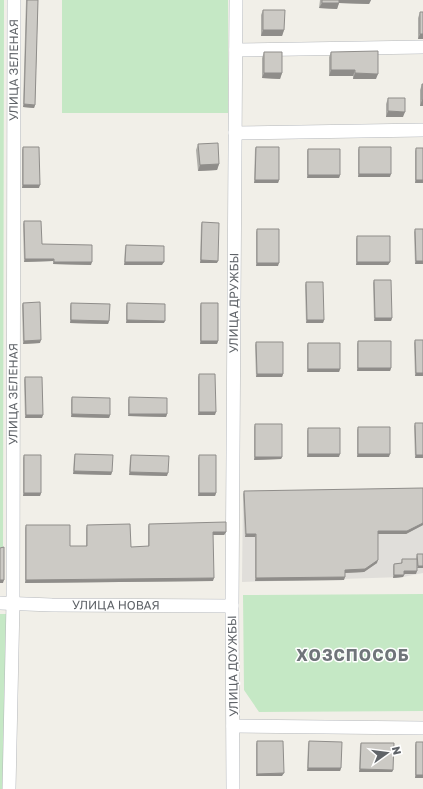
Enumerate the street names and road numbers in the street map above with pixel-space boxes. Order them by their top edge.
street label: УЛИЦА ЗЕЛЕНАЯ [6,19,21,121]
street label: УЛИЦА ДРУЖБЫ [226,253,241,353]
street label: УЛИЦА ЗЕЛЕНАЯ [5,343,20,445]
street label: УЛИЦА НОВАЯ [72,597,160,613]
street label: УЛИЦА ДОУЖБЫ [224,615,241,717]

